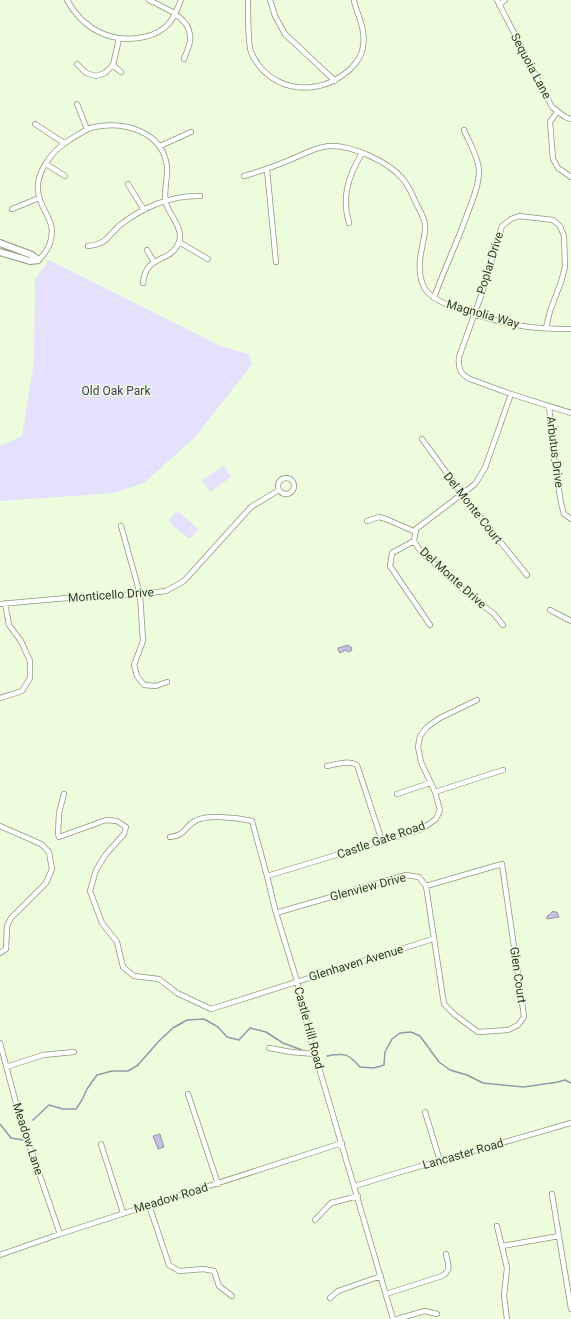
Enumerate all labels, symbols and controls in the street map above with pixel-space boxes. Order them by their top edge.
street label: Sequoia Lane [508,31,554,101]
street label: Poplar Drive [474,230,506,296]
street label: Magnolia Way [445,297,521,331]
park label: Old Oak Park [82,384,151,398]
street label: Arbutus Drive [544,415,566,489]
street label: Del Monte Court [441,469,505,547]
street label: Del Monte Drive [417,545,489,611]
street label: Monticello Drive [68,585,154,605]
street label: Castle Gate Road [335,818,427,862]
street label: Glenview Drive [328,870,408,904]
street label: Glenhaven Avenue [307,942,405,984]
street label: Glen Court [507,946,529,1004]
street label: Castle Hill Road [291,985,327,1071]
street label: Meadow Lane [10,1101,46,1177]
street label: Lancaster Road [421,1136,505,1172]
street label: Meadow Road [132,1180,210,1216]

